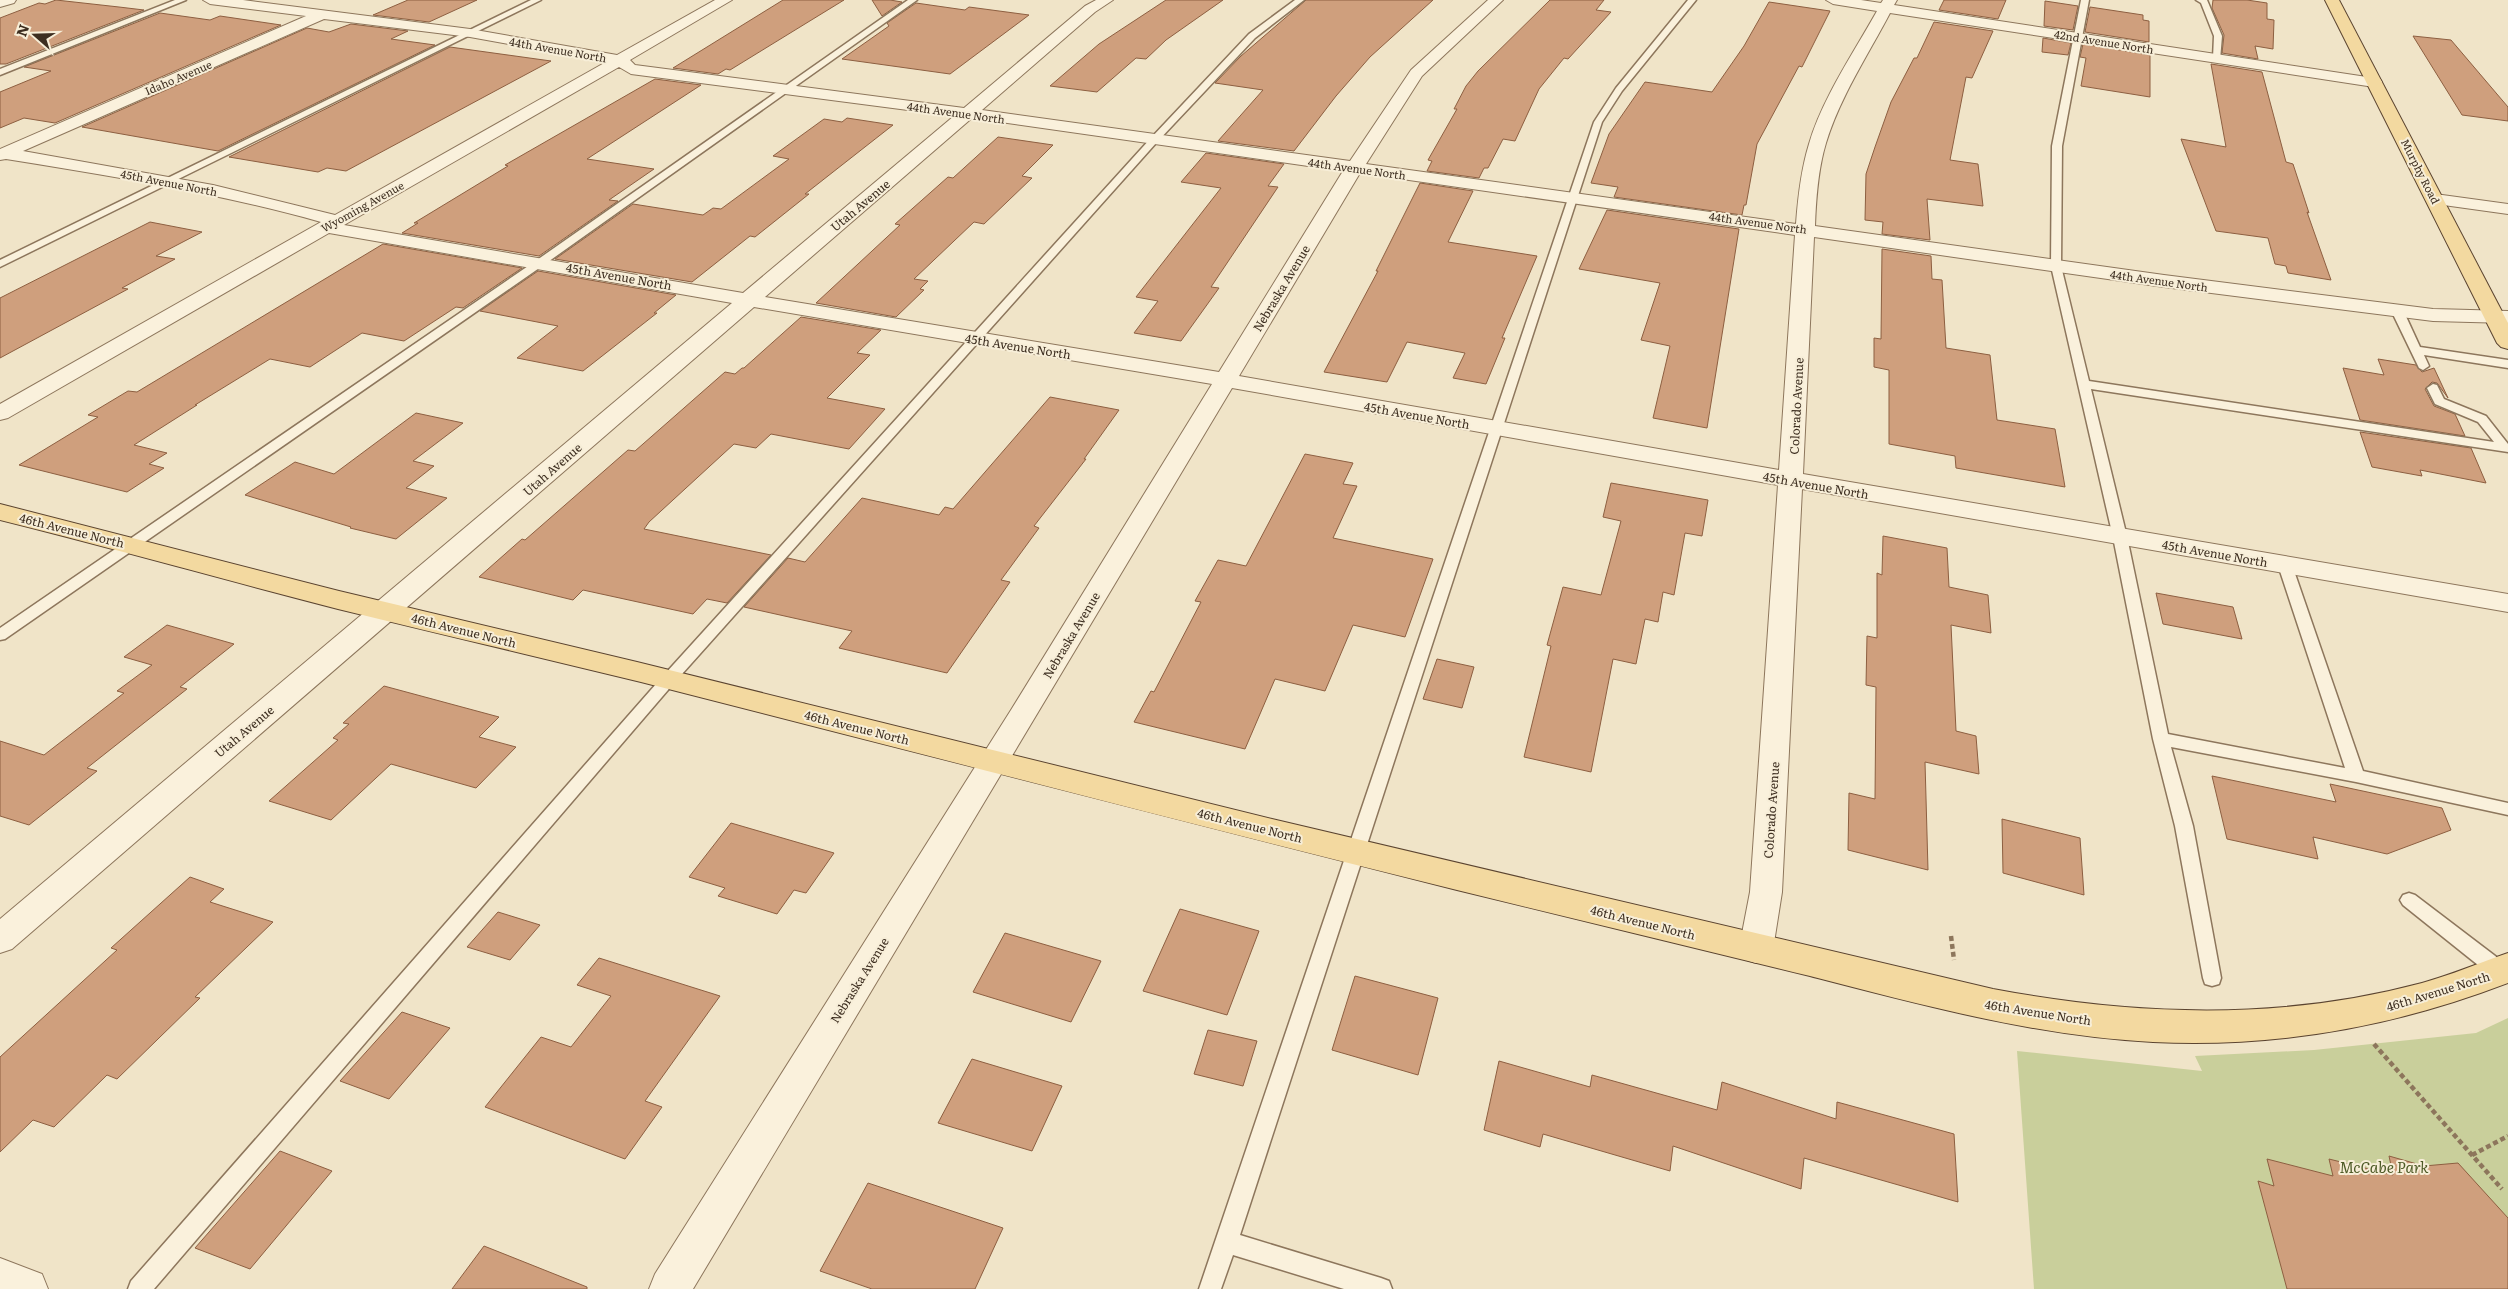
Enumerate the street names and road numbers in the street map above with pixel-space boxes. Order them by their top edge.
street label: 42nd Avenue North [2053,25,2155,57]
street label: 44th Avenue North [508,33,608,65]
street label: Idaho Avenue [142,56,214,98]
street label: 44th Avenue North [906,97,1006,127]
street label: Murphy Road [2398,136,2444,207]
street label: 44th Avenue North [1307,153,1407,183]
street label: 45th Avenue North [119,165,219,199]
street label: Utah Avenue [826,175,894,235]
street label: Wyoming Avenue [318,176,407,235]
street label: 44th Avenue North [1708,207,1808,237]
street label: Nebraska Avenue [1248,241,1314,335]
street label: 45th Avenue North [565,258,673,294]
street label: 44th Avenue North [2109,265,2209,295]
street label: 45th Avenue North [964,329,1072,363]
street label: Colorado Avenue [1784,357,1808,455]
street label: 45th Avenue North [1363,397,1471,433]
street label: Utah Avenue [519,438,585,500]
street label: 45th Avenue North [1762,467,1870,503]
street label: 46th Avenue North [18,508,126,552]
street label: 45th Avenue North [2161,535,2269,571]
street label: Nebraska Avenue [1038,588,1104,682]
street label: 46th Avenue North [410,608,518,652]
street label: Utah Avenue [210,701,278,761]
street label: 46th Avenue North [803,705,911,749]
street label: Colorado Avenue [1759,761,1783,859]
street label: 46th Avenue North [1196,803,1304,847]
street label: 46th Avenue North [1589,900,1697,944]
street label: Nebraska Avenue [825,934,893,1026]
street label: 46th Avenue North [2384,967,2492,1015]
street label: 46th Avenue North [1983,995,2093,1029]

